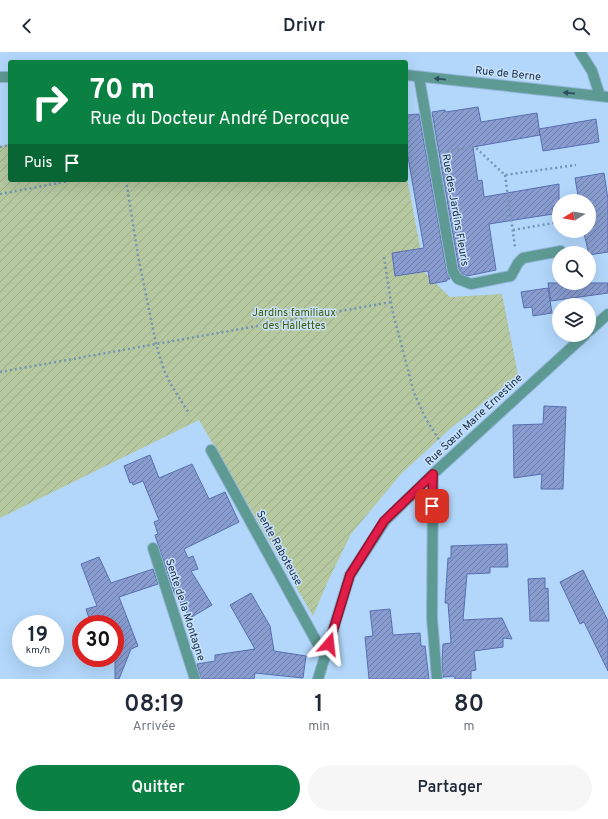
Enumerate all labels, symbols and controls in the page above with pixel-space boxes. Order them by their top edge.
icon: back [16,15,38,37]
text: Drivr [283,15,325,38]
icon: search [570,15,592,37]
street label: Rue de Berne [474,64,542,84]
text: 70 m [90,73,155,109]
icon: right [24,76,76,128]
one-way arrow [434,76,446,82]
one-way arrow [563,89,575,96]
text: Rue du Docteur André Derocque [90,108,350,131]
icon: arrive [61,152,83,174]
street label: Rue des Jardins Fleuris [438,153,472,267]
text: Puis [24,154,53,173]
north arrow [552,194,596,238]
map controls [552,194,596,342]
button: search [552,246,596,290]
button: layers [552,298,596,342]
park label: Jardins familiaux des Hallettes [252,306,336,333]
street label: Rue Sœur Marie Ernestine [422,371,526,469]
pin [415,489,449,523]
icon: arrive [421,495,443,517]
street label: Sente Raboteuse [253,508,305,588]
street label: Sente de la Montagne [162,557,208,663]
speed limit sign: 30 [72,615,124,667]
text: 19 [28,623,48,649]
position arrow [308,623,350,665]
text: km/h [26,644,50,657]
text: 08:19 [124,690,184,720]
text: 1 [314,690,324,720]
text: 80 [454,690,484,720]
text: Arrivée [133,719,175,735]
text: min [308,719,330,735]
text: m [463,719,474,735]
button: Quitter [16,765,300,811]
button: Partager [308,765,592,811]

